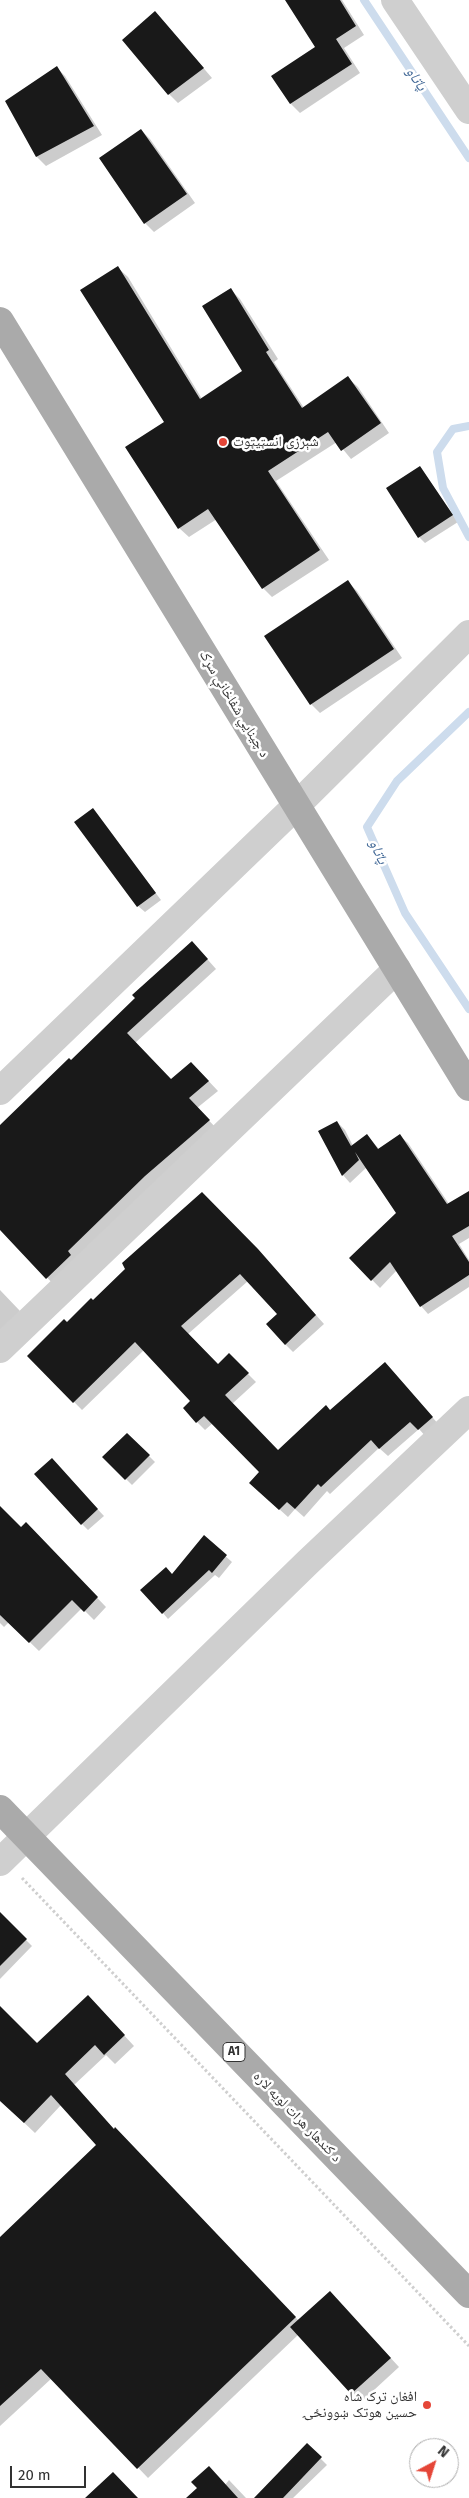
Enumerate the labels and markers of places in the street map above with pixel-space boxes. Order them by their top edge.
place label: شېرزی انسټيټوت [233,434,319,450]
marker: شېرزی انسټيټوت [217,436,229,448]
place label: افغان ترک شاه حسین هوتک ښوونځۍ [304,2389,417,2422]
marker: افغان ترک شاه حسین هوتک ښوونځۍ [421,2399,433,2411]

